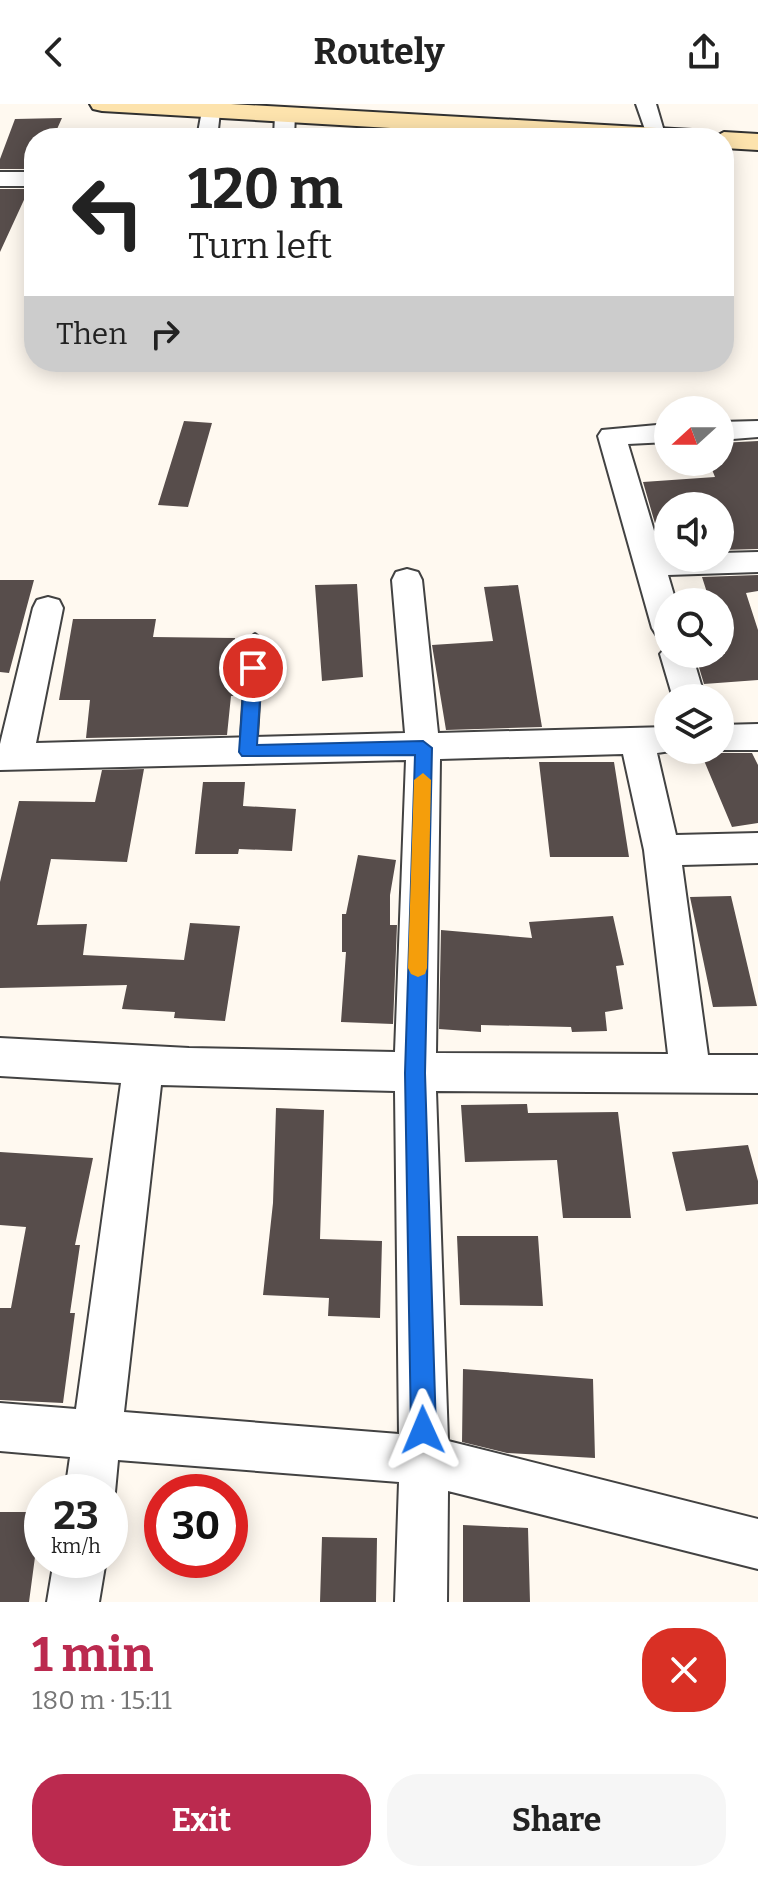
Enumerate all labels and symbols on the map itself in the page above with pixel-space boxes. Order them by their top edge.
north arrow [654,396,734,476]
pin [219,634,287,702]
position arrow [381,1388,465,1472]
speed limit sign: 30 [144,1474,248,1578]

